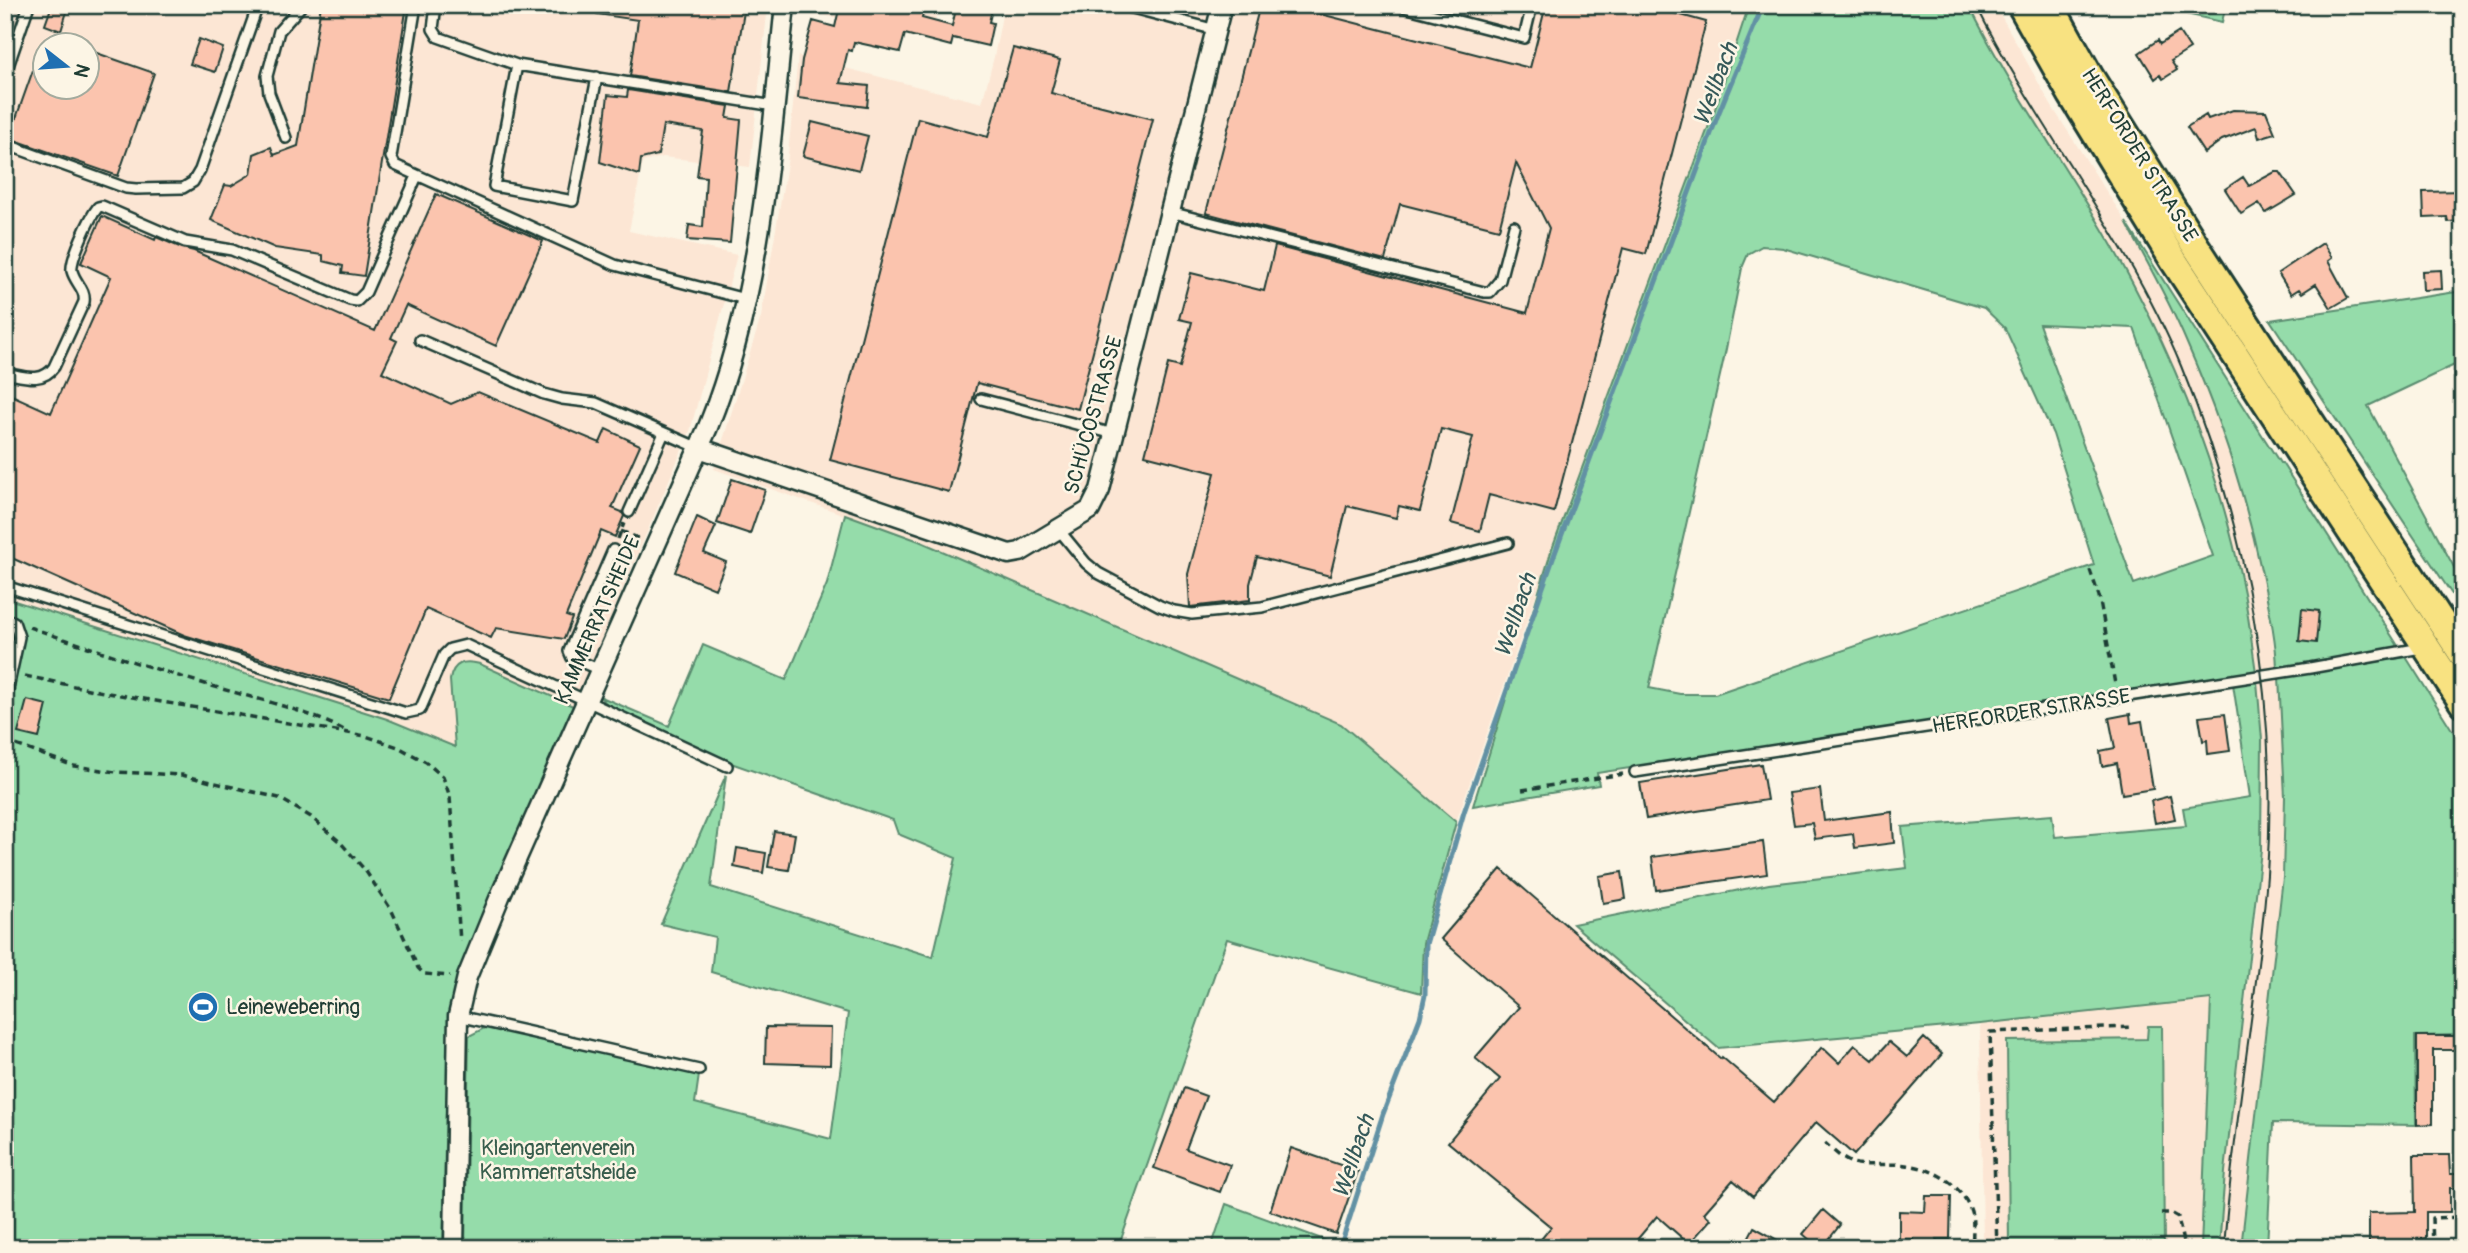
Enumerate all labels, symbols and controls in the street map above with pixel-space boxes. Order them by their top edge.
north arrow [32,32,102,102]
water label: Wellbach [1686,38,1745,130]
text: N [68,61,95,80]
street label: HERFORDER STRASSE [2075,63,2204,247]
street label: SCHÜCOSTRASSE [1058,333,1129,497]
street label: KAMMERRATSHEIDE [548,532,647,709]
water label: Wellbach [1488,568,1544,661]
street label: HERFORDER STRASSE [1930,682,2132,741]
sports icon: Leineweberring [186,990,220,1024]
place label: Leineweberring [226,994,360,1021]
water label: Wellbach [1326,1109,1382,1202]
park label: Kleingartenverein Kammerratsheide [480,1135,637,1186]

